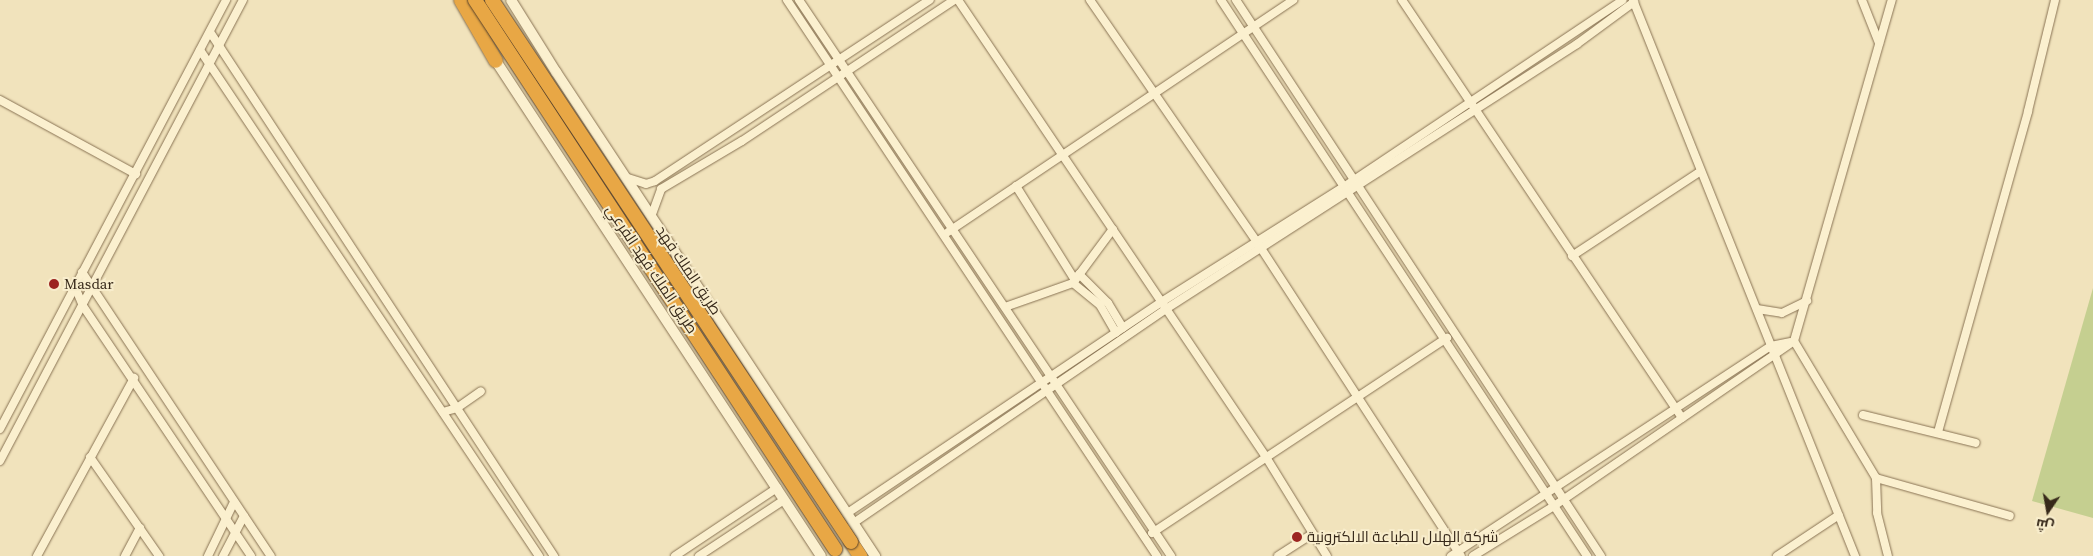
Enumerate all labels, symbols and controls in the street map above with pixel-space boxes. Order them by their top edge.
street label: طريق الملك فهد الفرعي [602,201,702,337]
street label: طريق الملك فهد [653,222,725,318]
place label: Masdar [64,275,114,293]
marker: Masdar [48,278,60,290]
north arrow [2023,486,2073,536]
text: ش [2034,514,2056,537]
place label: شركة الهلال للطباعة الالكترونية [1307,528,1499,546]
marker: شركة الهلال للطباعة الالكترونية [1291,531,1303,543]

